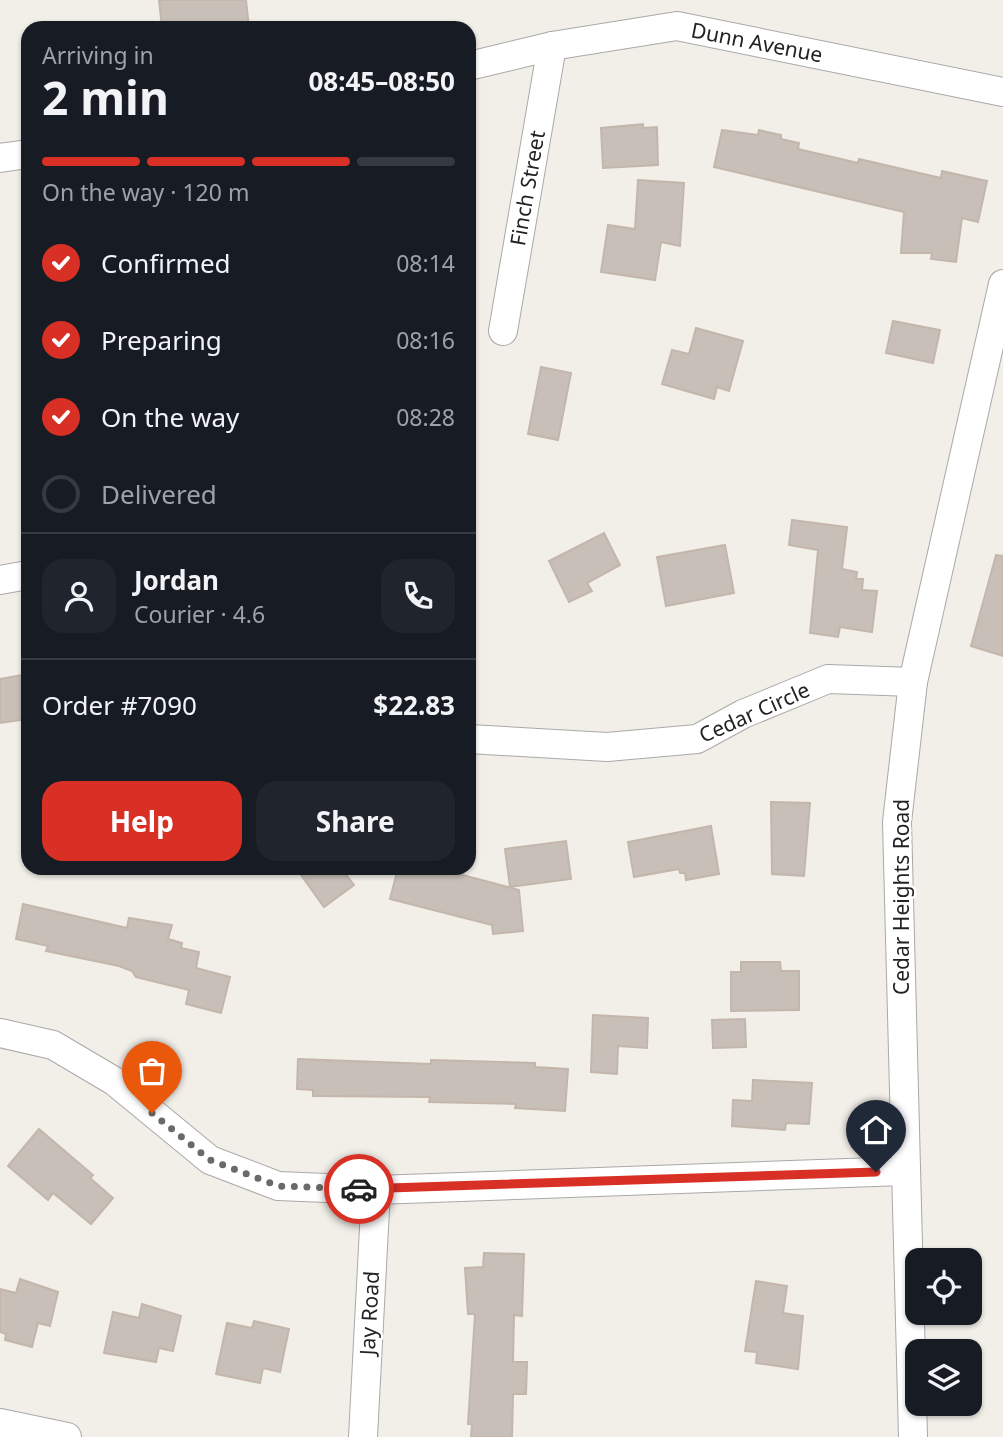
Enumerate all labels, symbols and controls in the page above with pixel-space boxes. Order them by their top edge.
street label: Dunn Avenue [689,16,825,68]
text: Arriving in [42,39,154,71]
text: 08:45–08:50 [308,63,455,99]
text: 2 min [42,66,169,128]
street label: Finch Street [503,128,551,248]
text: On the way · 120 m [42,176,249,208]
icon: check [42,244,80,282]
text: Confirmed [101,245,231,281]
text: 08:14 [396,247,455,279]
icon: check [42,321,80,359]
text: Preparing [101,322,222,358]
text: 08:16 [396,324,455,356]
icon: check [42,398,80,436]
text: On the way [101,399,239,435]
text: 08:28 [396,401,455,433]
text: Delivered [101,476,217,512]
button: person [42,559,116,633]
button: phone [381,559,455,633]
text: Jordan [134,562,219,598]
text: Courier · 4.6 [134,598,265,630]
street label: Cedar Circle [694,675,814,749]
text: Order #7090 [42,687,197,723]
text: $22.83 [373,687,455,723]
button: Help [42,781,242,861]
button: Share [256,781,455,861]
street label: Cedar Heights Road [887,799,915,995]
pin [122,1041,182,1113]
icon: bag [133,1052,171,1090]
pin [846,1100,906,1172]
icon: home [857,1111,895,1149]
courier [324,1154,394,1224]
icon: car [340,1170,378,1208]
map controls [905,1248,982,1416]
button: locate [905,1248,982,1325]
street label: Jay Road [353,1270,385,1358]
button: layers [905,1339,982,1416]

